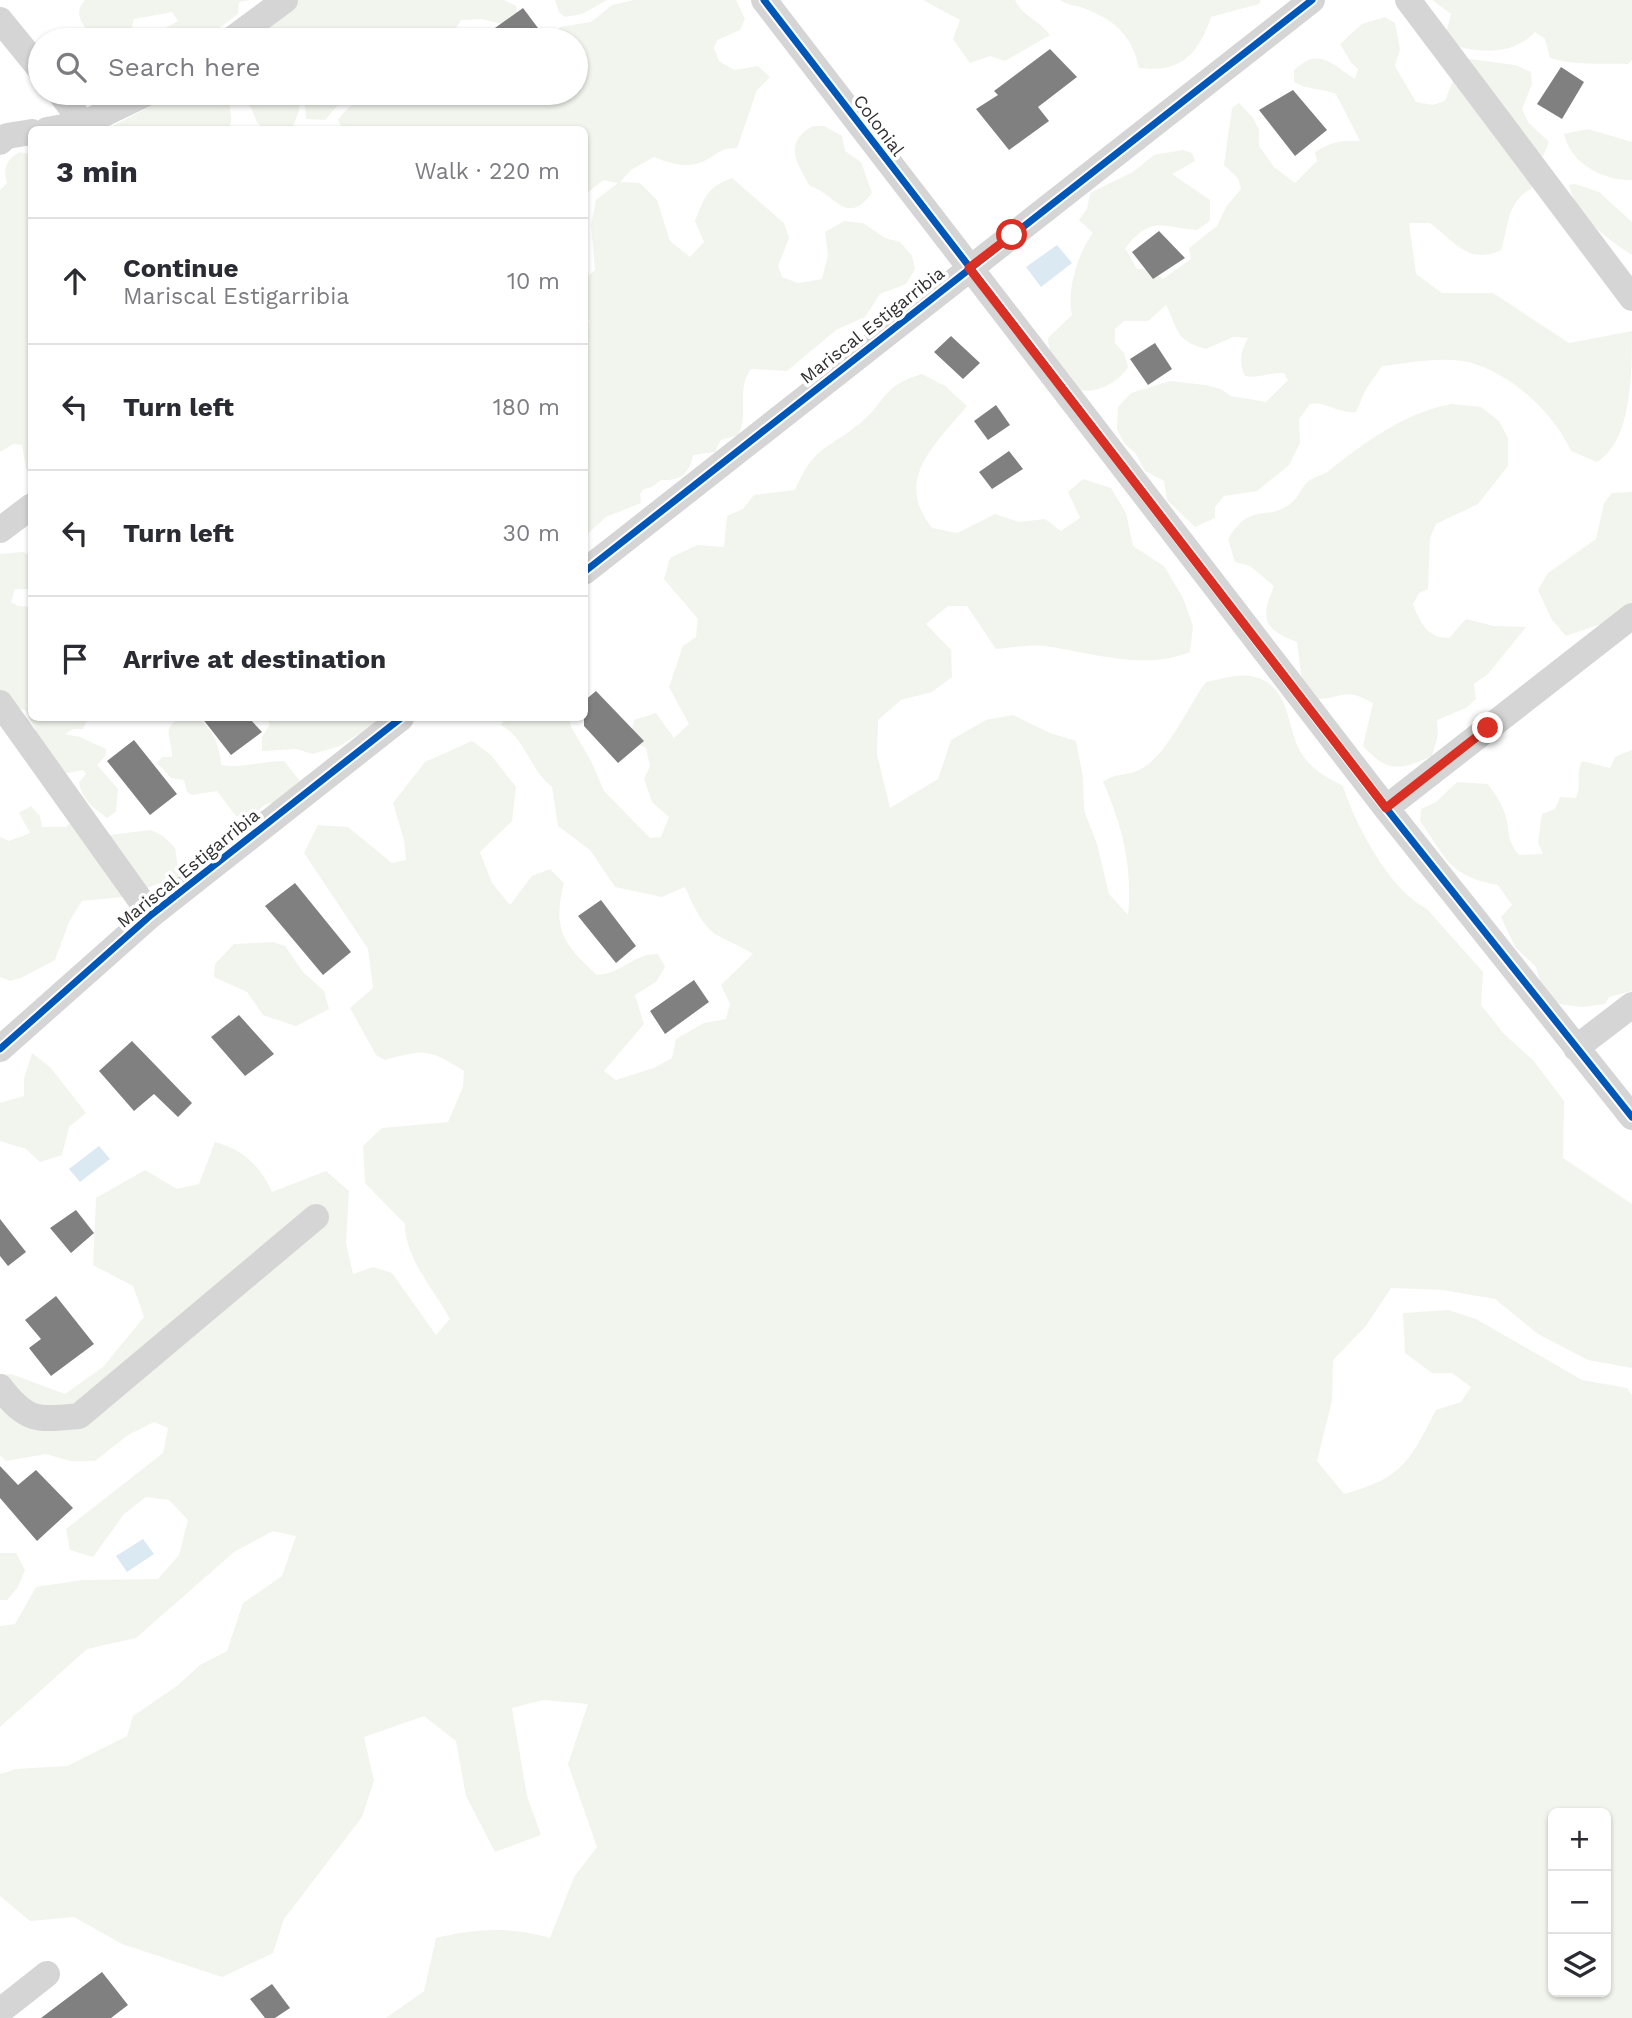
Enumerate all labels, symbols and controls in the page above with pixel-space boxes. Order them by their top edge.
search box [28,28,588,105]
icon: search [52,48,90,86]
text: Search here [108,52,260,82]
street label: Colonial [849,90,909,160]
text: 3 min [56,154,138,189]
text: Walk · 220 m [414,158,560,185]
route start [996,219,1027,250]
text: Continue [123,253,239,283]
icon: ahead [56,262,94,300]
street label: Mariscal Estigarribia [796,262,948,388]
text: 10 m [507,268,560,295]
text: Mariscal Estigarribia [123,283,349,310]
icon: left [56,388,94,426]
text: Turn left [123,392,234,422]
text: 180 m [493,394,560,421]
icon: left [56,514,94,552]
text: Turn left [123,518,234,548]
text: 30 m [503,520,560,547]
icon: arrive [56,640,94,678]
text: Arrive at destination [123,644,386,674]
route end [1472,712,1503,743]
street label: Mariscal Estigarribia [113,804,263,932]
map controls [1548,1808,1611,1997]
button: + [1548,1808,1611,1871]
button: − [1548,1871,1611,1934]
button: layers [1548,1934,1611,1997]

